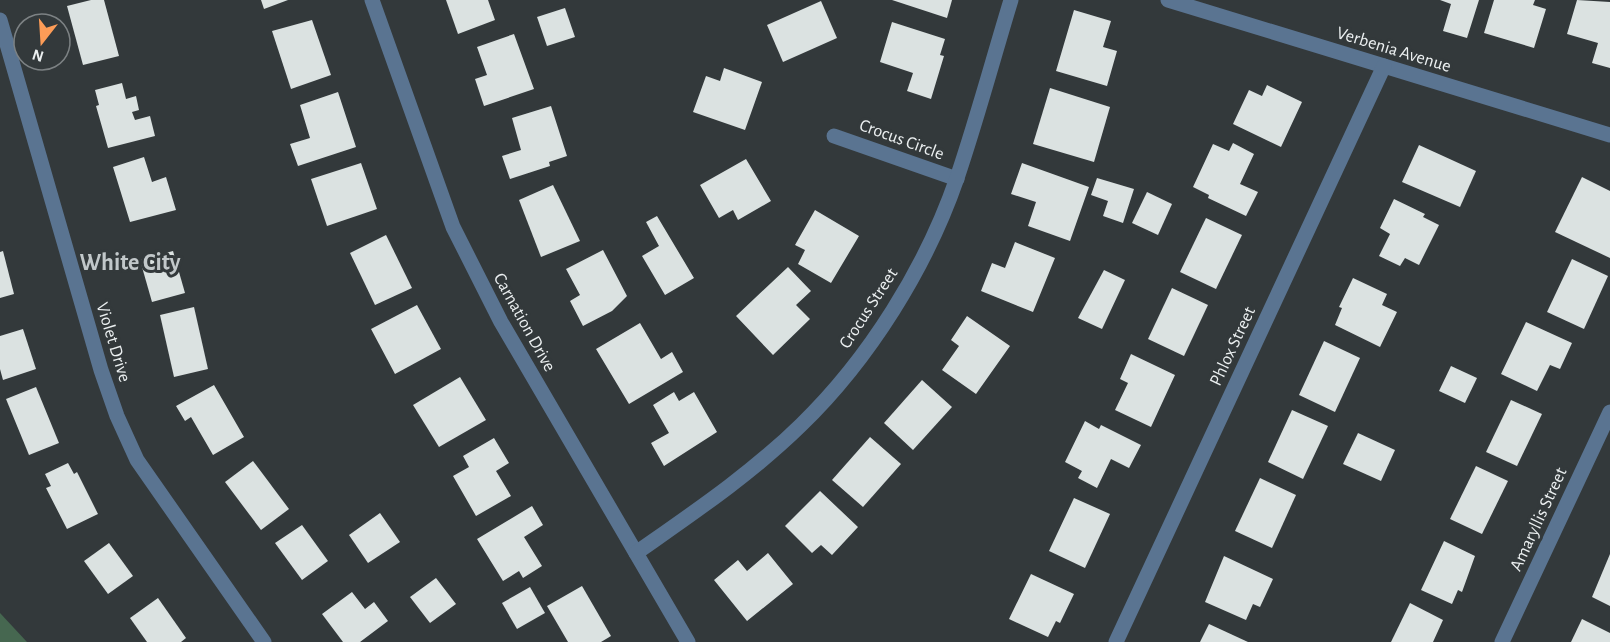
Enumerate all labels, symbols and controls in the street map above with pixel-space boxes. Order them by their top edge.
north arrow [12,12,72,72]
street label: Verbenia Avenue [1334,24,1453,76]
text: N [30,46,46,65]
street label: Crocus Circle [857,116,946,164]
district label: White City [79,251,181,275]
street label: Crocus Street [836,265,902,352]
street label: Carnation Drive [490,270,559,375]
street label: Violet Drive [92,300,134,384]
street label: Phlox Street [1207,304,1259,389]
street label: Amaryllis Street [1507,465,1571,574]

